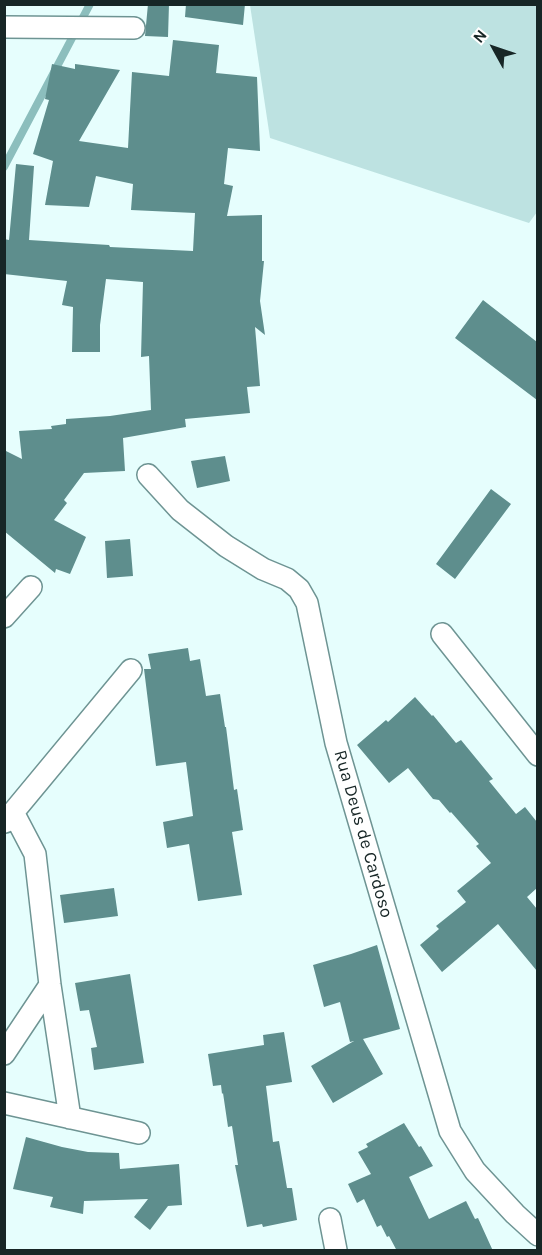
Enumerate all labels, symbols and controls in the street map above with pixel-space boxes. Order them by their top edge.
north arrow [464,18,524,78]
text: N [469,26,491,47]
street label: Rua Deus de Cardoso [329,748,397,920]

